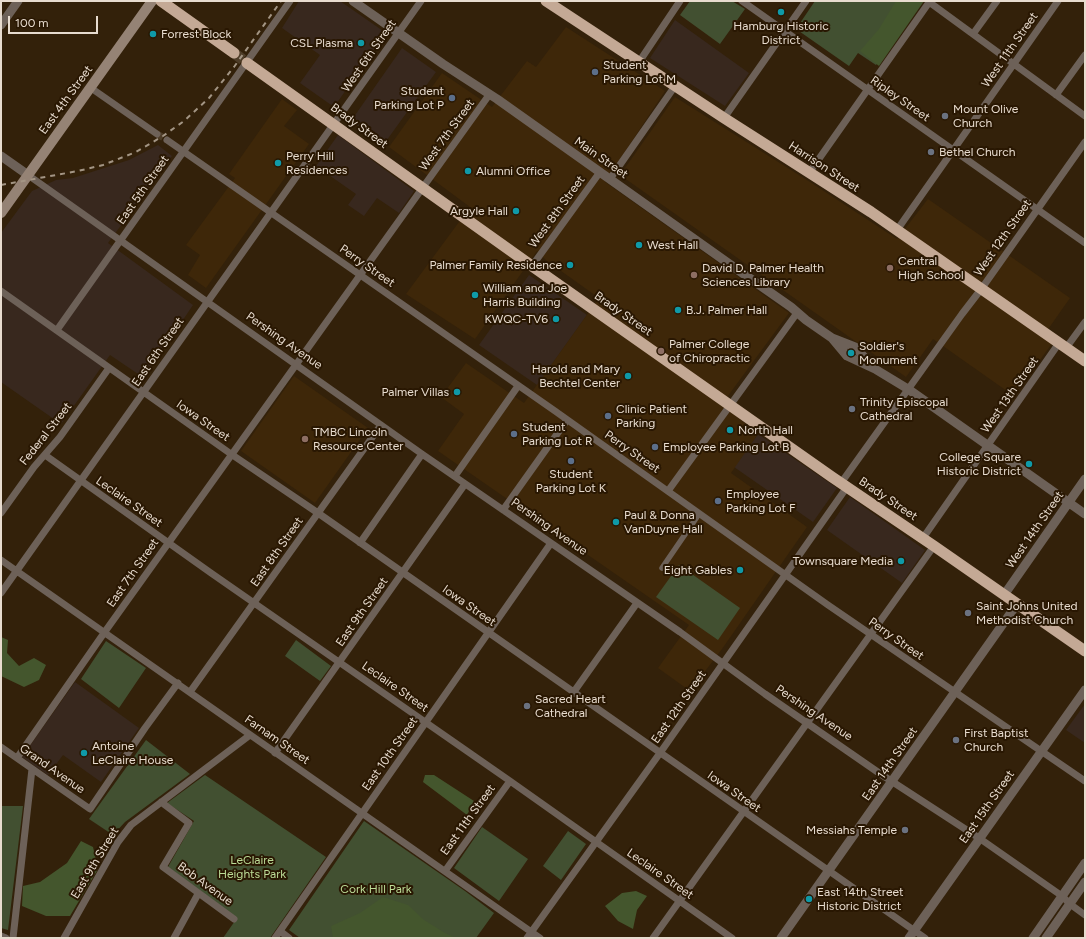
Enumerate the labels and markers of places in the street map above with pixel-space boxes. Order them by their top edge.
marker: Hamburg Historic District [776,7,786,17]
place label: Hamburg Historic District [733,19,829,47]
place label: Forrest Block [161,27,231,41]
marker: Forrest Block [148,29,158,39]
place label: CSL Plasma [290,36,353,50]
marker: CSL Plasma [356,38,366,48]
place label: Student Parking Lot M [603,58,676,86]
marker: Student Parking Lot M [590,67,600,77]
place label: Student Parking Lot P [374,84,444,112]
marker: Student Parking Lot P [447,93,457,103]
place label: Mount Olive Church [953,102,1018,130]
marker: Mount Olive Church [940,111,950,121]
place label: Bethel Church [939,145,1016,159]
marker: Bethel Church [926,147,936,157]
place label: Perry Hill Residences [286,149,347,177]
marker: Perry Hill Residences [273,158,283,168]
place label: Alumni Office [476,164,550,178]
marker: Alumni Office [463,166,473,176]
place label: Argyle Hall [450,204,508,218]
marker: Argyle Hall [511,206,521,216]
place label: West Hall [647,238,698,252]
marker: West Hall [634,240,644,250]
place label: Central High School [898,254,964,282]
place label: Palmer Family Residence [429,258,562,272]
marker: Palmer Family Residence [565,260,575,270]
place label: David D. Palmer Health Sciences Library [702,261,824,289]
marker: Central High School [885,263,895,273]
marker: David D. Palmer Health Sciences Library [689,270,699,280]
place label: William and Joe Harris Building [483,281,567,309]
marker: William and Joe Harris Building [470,290,480,300]
place label: B.J. Palmer Hall [686,303,767,317]
marker: B.J. Palmer Hall [673,305,683,315]
place label: KWQC-TV6 [484,312,548,326]
marker: KWQC-TV6 [551,314,561,324]
place label: Palmer College of Chiropractic [669,337,750,365]
place label: Soldier's Monument [859,339,917,367]
marker: Palmer College of Chiropractic [656,346,666,356]
marker: Soldier's Monument [846,348,856,358]
place label: Harold and Mary Bechtel Center [532,362,620,390]
marker: Harold and Mary Bechtel Center [623,371,633,381]
place label: Palmer Villas [382,385,449,399]
marker: Palmer Villas [452,387,462,397]
place label: Trinity Episcopal Cathedral [860,395,948,423]
place label: Clinic Patient Parking [616,402,687,430]
marker: Trinity Episcopal Cathedral [847,404,857,414]
marker: Clinic Patient Parking [603,411,613,421]
place label: Student Parking Lot R [522,420,593,448]
place label: North Hall [738,423,793,437]
place label: TMBC Lincoln Resource Center [313,425,403,453]
marker: North Hall [725,425,735,435]
marker: Student Parking Lot R [509,429,519,439]
marker: TMBC Lincoln Resource Center [300,434,310,444]
place label: Employee Parking Lot B [663,440,789,454]
marker: Employee Parking Lot B [650,442,660,452]
place label: College Square Historic District [937,450,1021,478]
marker: Student Parking Lot K [566,456,576,466]
marker: College Square Historic District [1024,459,1034,469]
place label: Student Parking Lot K [536,467,606,495]
place label: Employee Parking Lot F [726,487,796,515]
marker: Employee Parking Lot F [713,496,723,506]
place label: Paul & Donna VanDuyne Hall [624,508,703,536]
marker: Paul & Donna VanDuyne Hall [611,517,621,527]
place label: Townsquare Media [793,554,893,568]
marker: Townsquare Media [896,556,906,566]
place label: Eight Gables [664,563,732,577]
marker: Eight Gables [735,565,745,575]
place label: Saint Johns United Methodist Church [976,599,1078,627]
marker: Saint Johns United Methodist Church [963,608,973,618]
place label: Sacred Heart Cathedral [535,692,606,720]
marker: Sacred Heart Cathedral [522,701,532,711]
place label: First Baptist Church [964,726,1028,754]
marker: First Baptist Church [951,735,961,745]
place label: Antoine LeClaire House [92,739,173,767]
marker: Antoine LeClaire House [79,748,89,758]
place label: Messiahs Temple [806,823,897,837]
marker: Messiahs Temple [900,825,910,835]
place label: East 14th Street Historic District [817,885,904,913]
marker: East 14th Street Historic District [804,894,814,904]

